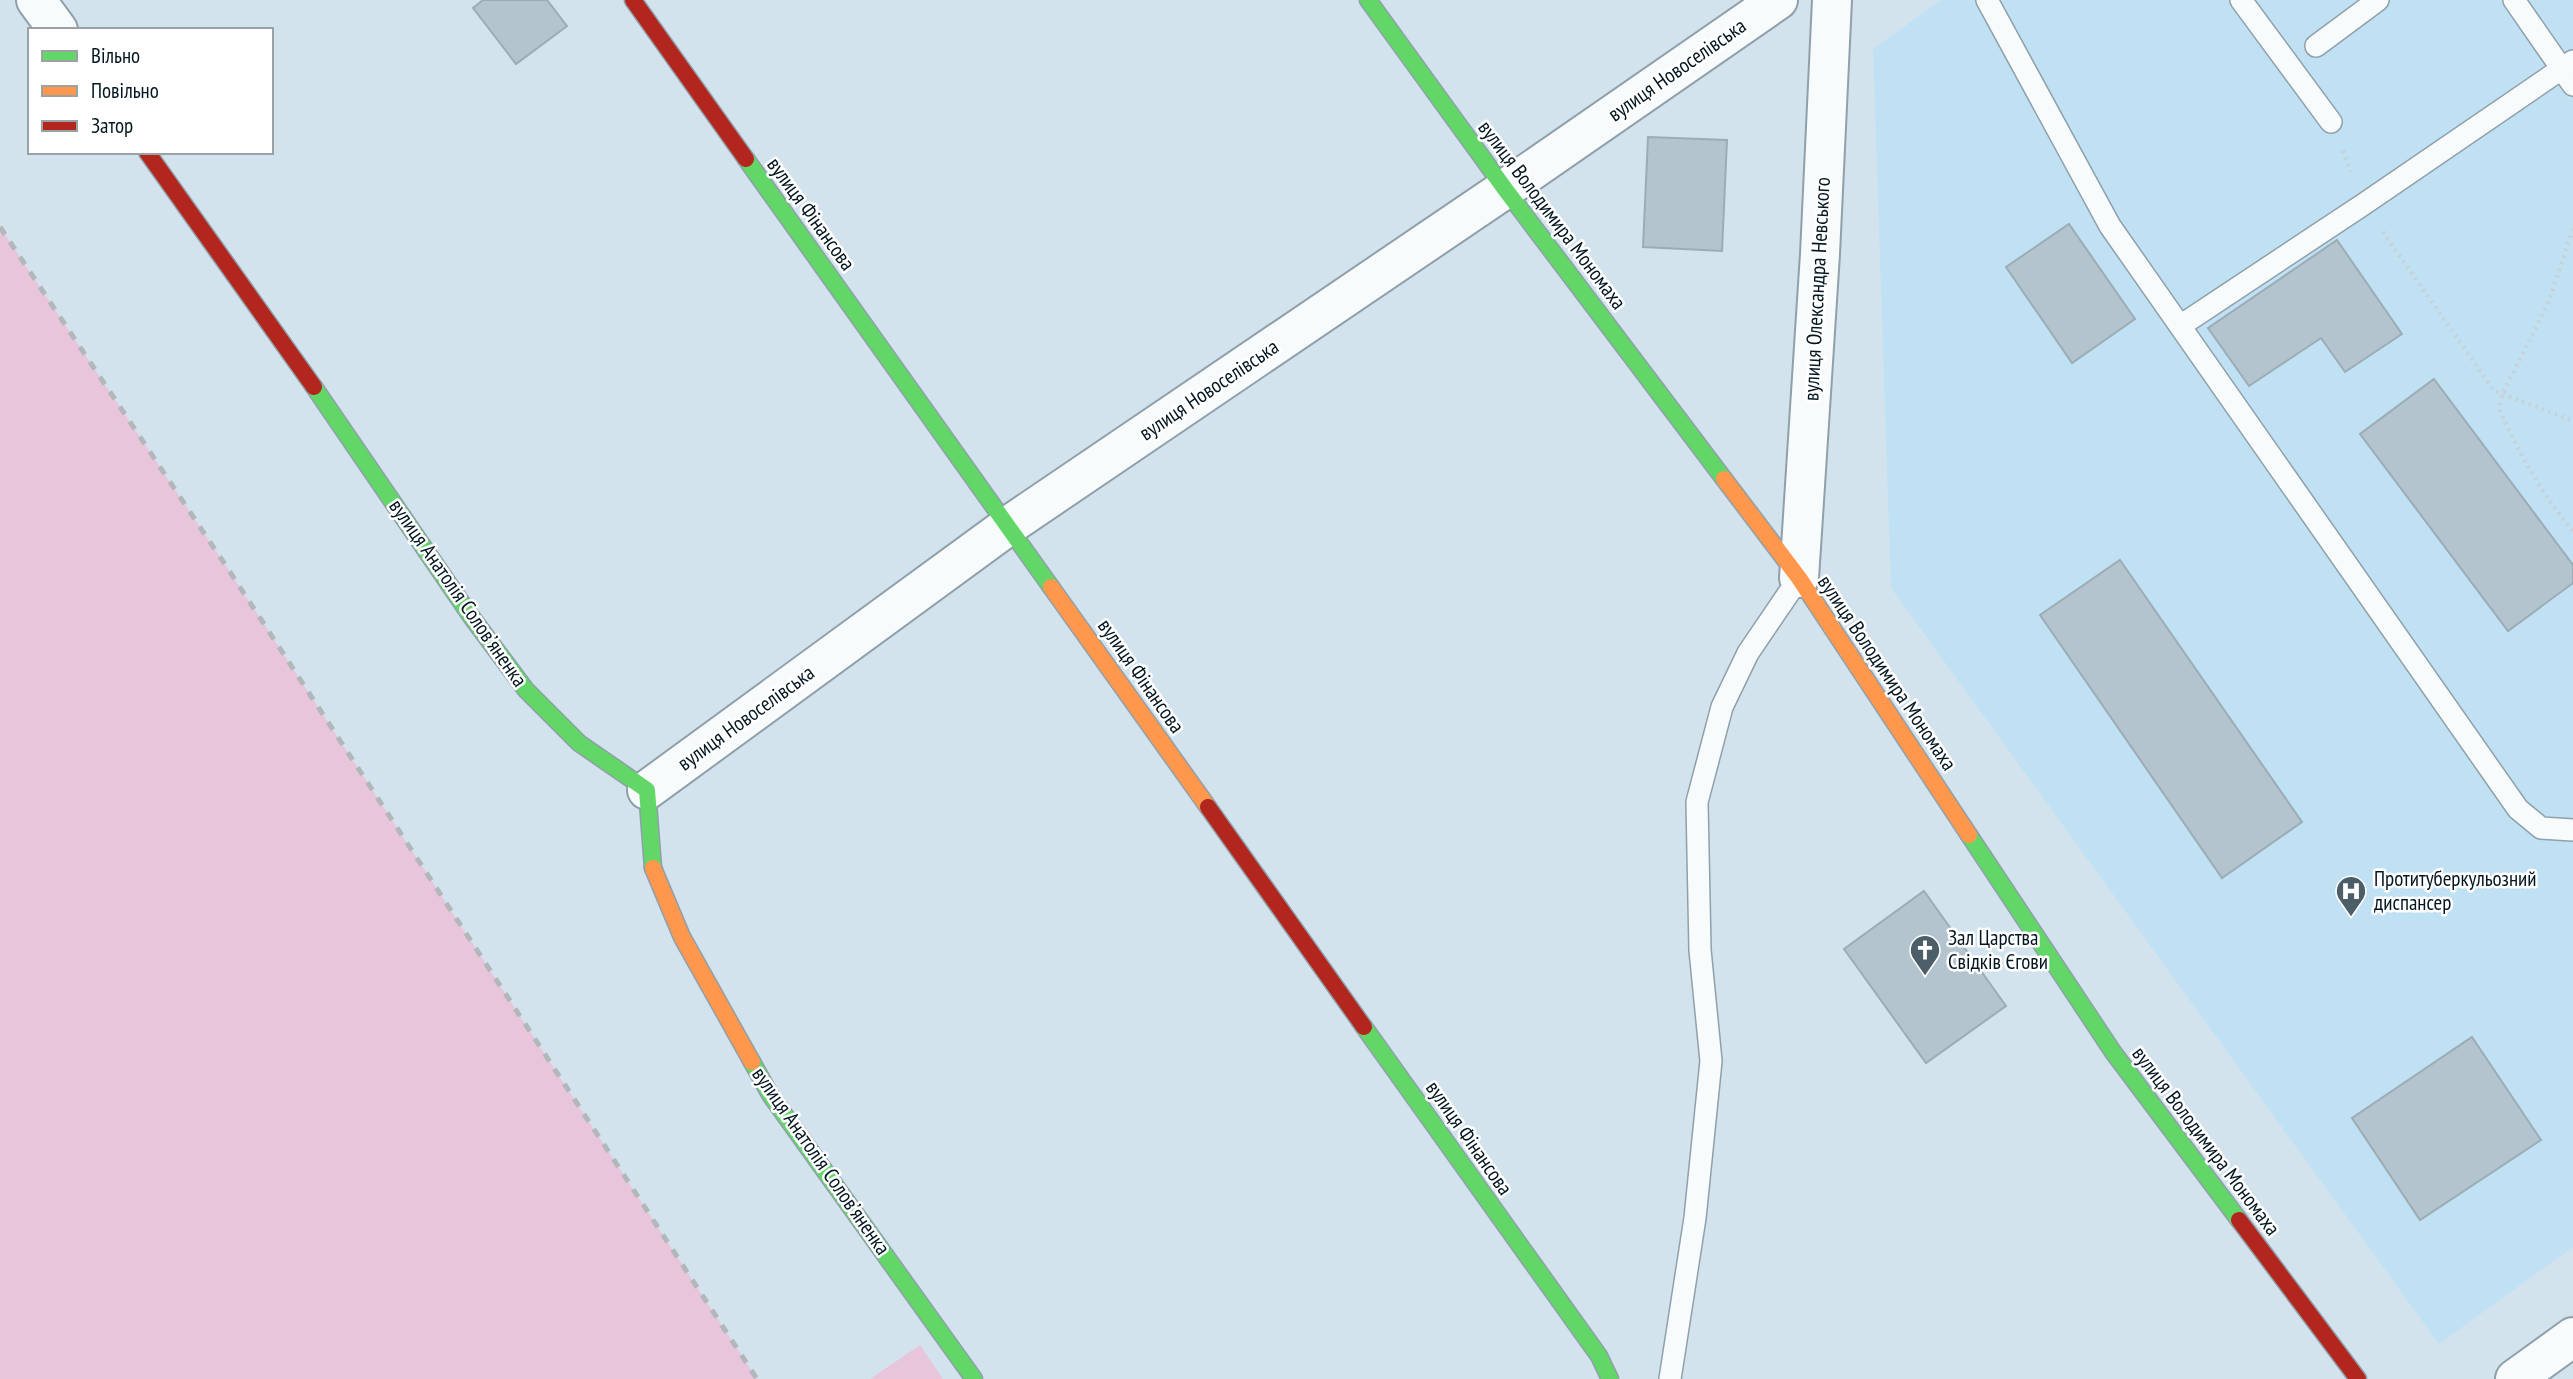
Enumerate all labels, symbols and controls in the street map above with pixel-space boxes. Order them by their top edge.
street label: вулиця Новоселівська [1602,12,1751,127]
legend [28,28,273,154]
text: Вільно [91,42,140,69]
text: Повільно [91,77,159,104]
text: Затор [91,112,133,139]
street label: вулиця Володимира Мономаха [1472,115,1632,315]
street label: вулиця Фінансова [761,152,861,276]
street label: вулиця Олександра Невського [1797,176,1836,402]
street label: вулиця Новоселівська [1134,333,1284,446]
street label: вулиця Анатолія Соловʼяненка [383,494,533,692]
street label: вулиця Володимира Мономаха [1812,570,1963,776]
street label: вулиця Фінансова [1092,613,1191,738]
street label: вулиця Новоселівська [672,659,819,776]
place label: Протитуберкульозний диспансер [2374,865,2536,916]
hospital icon: Протитуберкульозний диспансер [2334,874,2368,918]
place label: Зал Царства Свідків Єгови [1948,924,2048,975]
church icon: Зал Царства Свідків Єгови [1908,933,1942,977]
street label: вулиця Володимира Мономаха [2126,1041,2286,1241]
street label: вулиця Анатолія Соловʼяненка [746,1062,896,1260]
street label: вулиця Фінансова [1420,1075,1519,1200]

